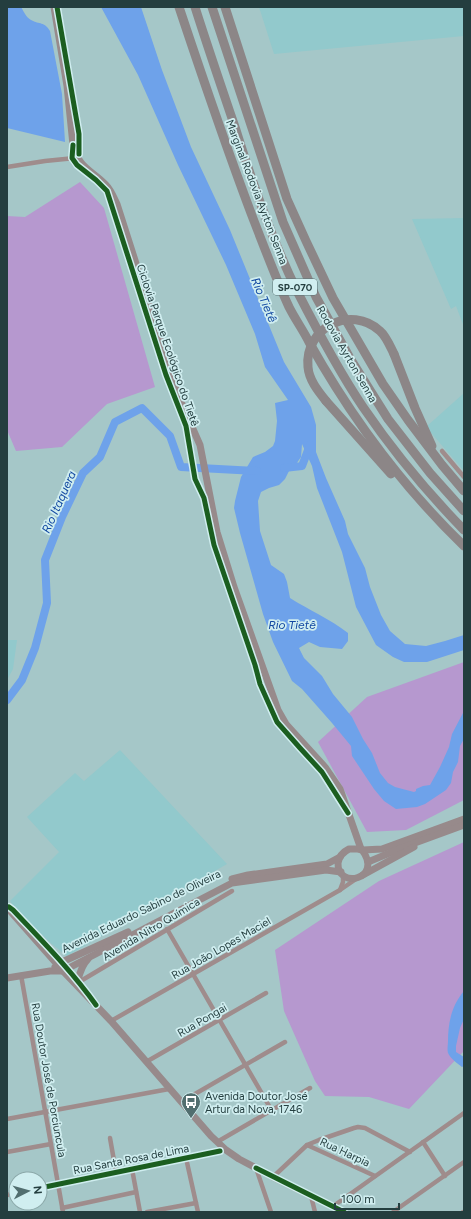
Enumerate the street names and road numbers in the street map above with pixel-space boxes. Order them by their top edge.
street label: Marginal Rodovia Ayrton Senna [223,118,290,266]
street label: Ciclovia Parque Ecológico do Tietê [134,262,201,428]
road number: SP-070 [273,279,317,295]
street label: Rodovia Ayrton Senna [314,304,380,405]
street label: Avenida Eduardo Sabino de Oliveira [60,867,223,956]
street label: Avenida Nitro Química [100,895,202,964]
street label: Rua João Lopes Maciel [169,915,273,982]
street label: Rua Pongai [175,1001,229,1040]
street label: Rua Doutor José de Porciuncula [28,1002,69,1158]
street label: Rua Harpia [318,1135,372,1170]
street label: Rua Santa Rosa de Lima [72,1142,190,1177]

